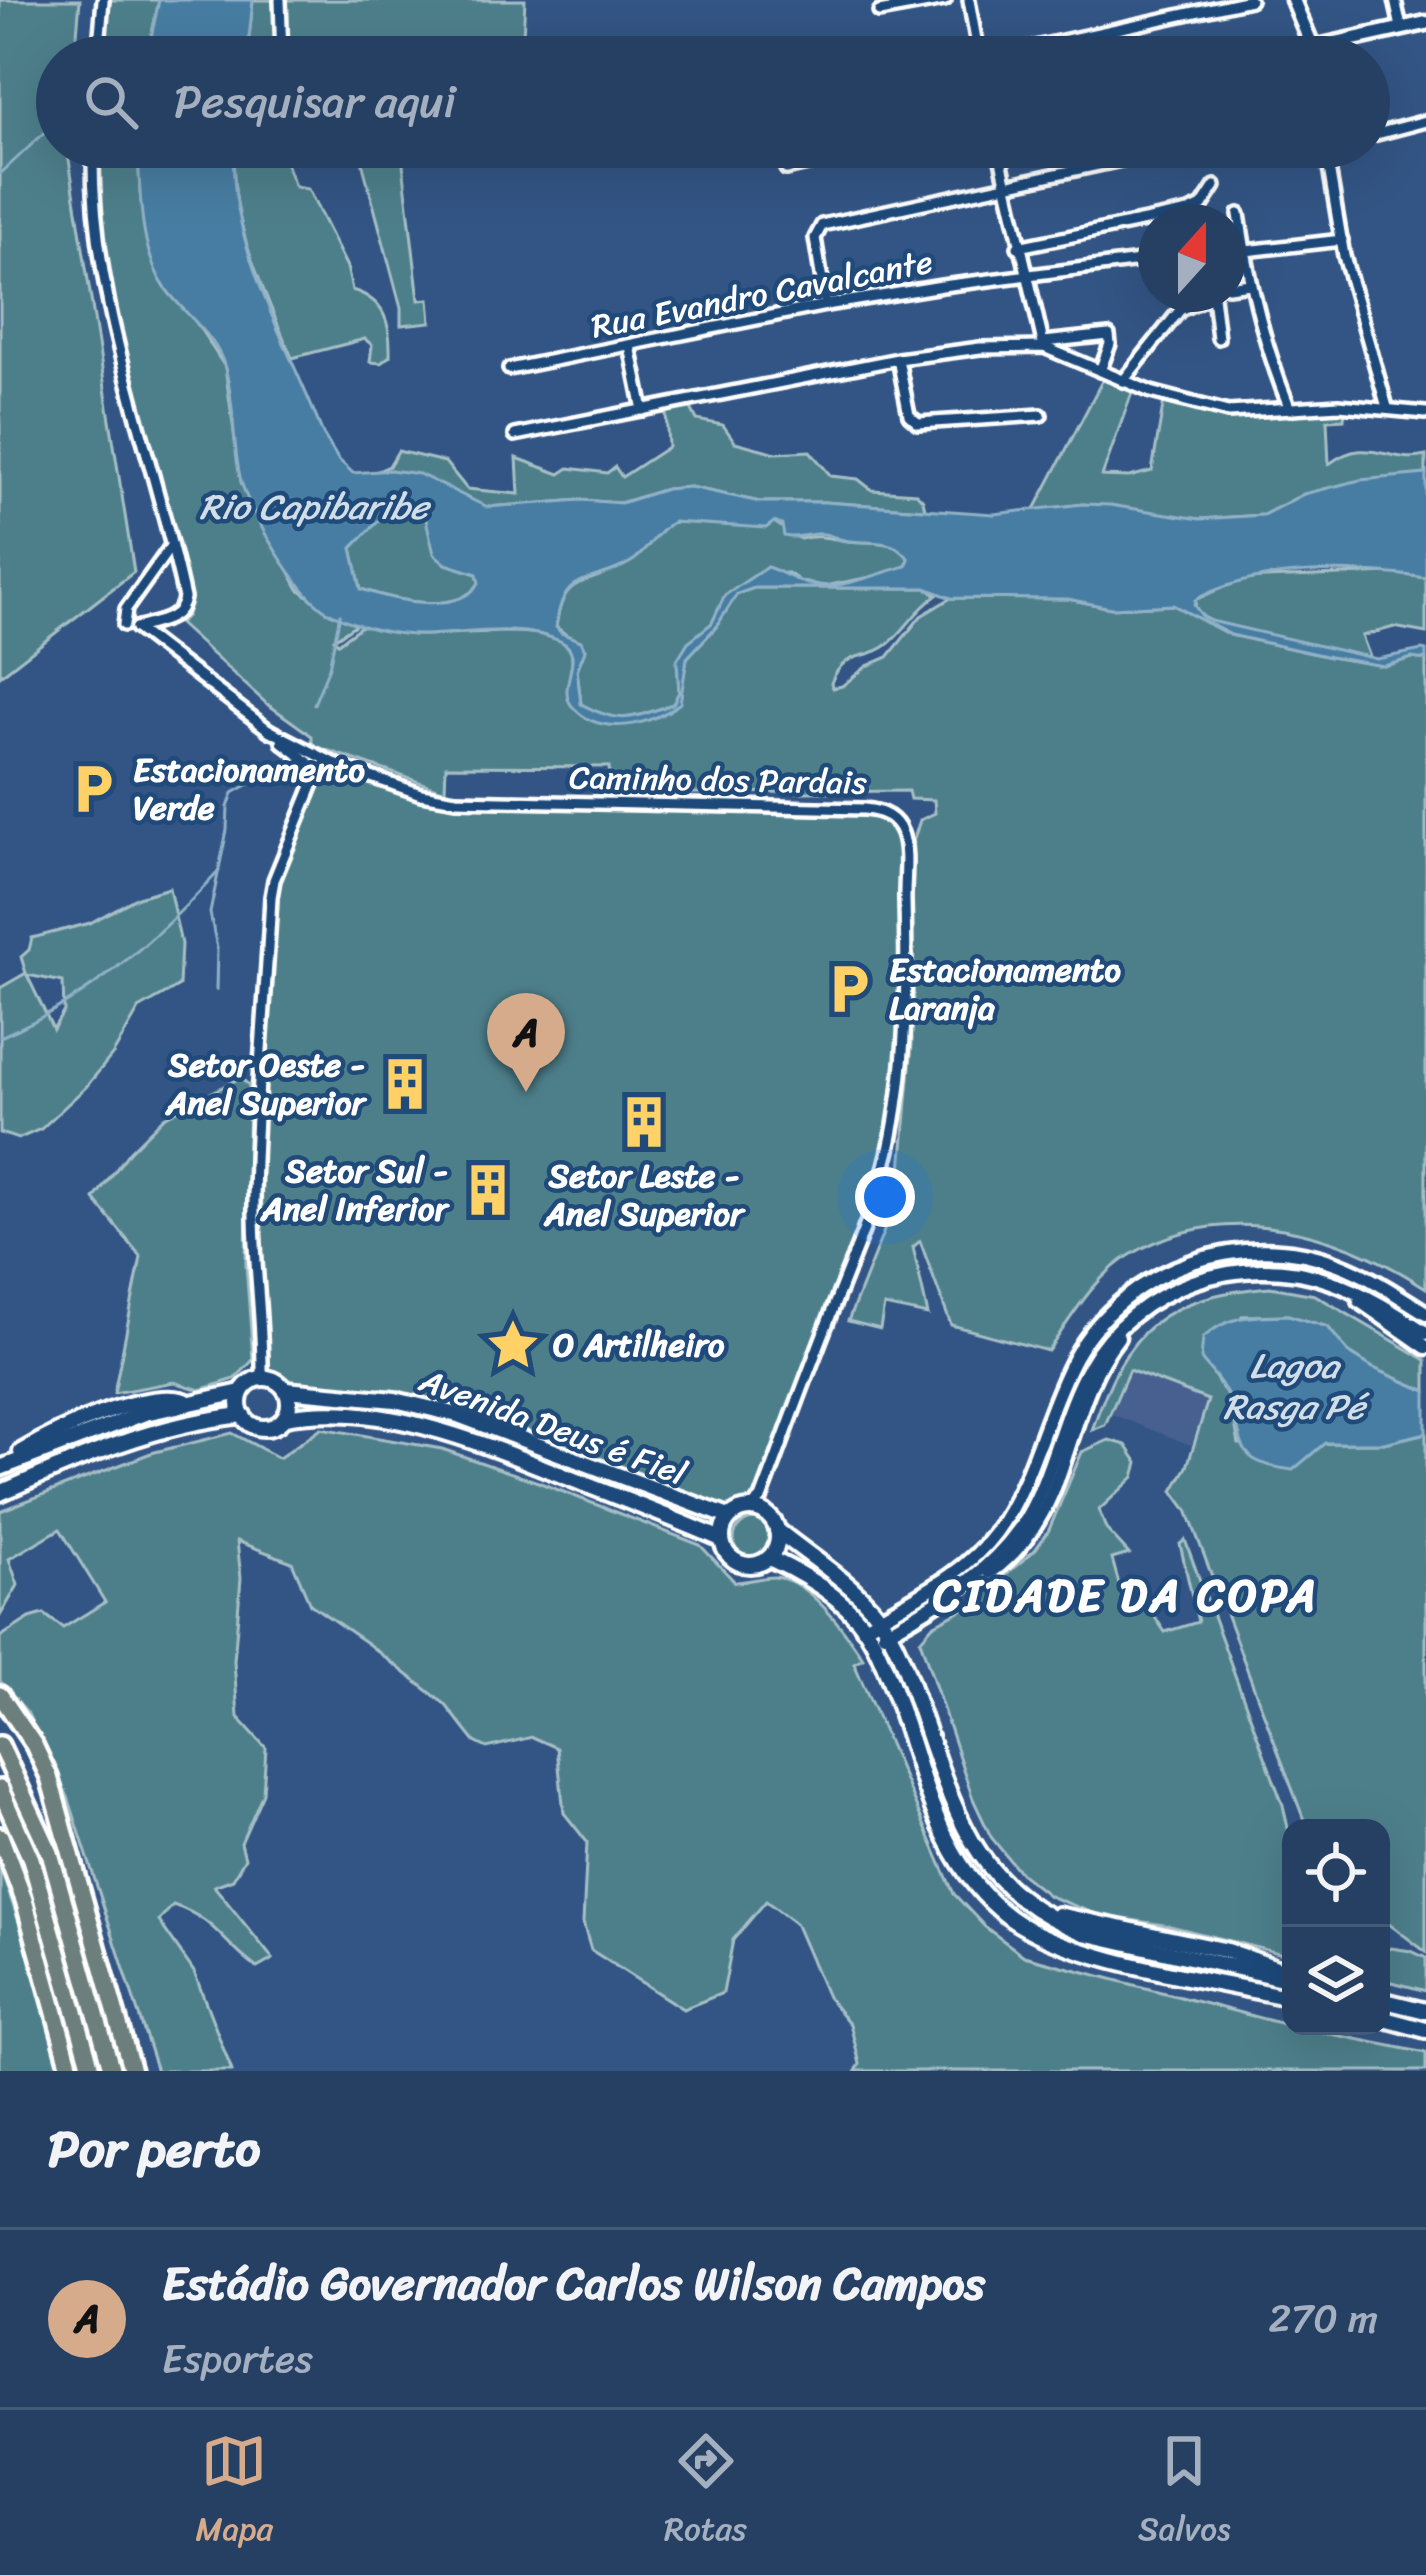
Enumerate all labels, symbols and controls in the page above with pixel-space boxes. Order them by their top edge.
search box [36,36,1390,168]
text: Pesquisar aqui [174,62,456,142]
icon: search [78,69,144,135]
north arrow [1138,204,1246,312]
street label: Rua Evandro Cavalcante [586,232,938,356]
water label: Rio Capibaribe [199,475,432,539]
place label: Estacionamento Verde [133,741,365,837]
street label: Caminho dos Pardais [569,748,868,812]
parking icon: Estacionamento Verde [64,760,122,818]
place label: Estacionamento Laranja [889,941,1121,1037]
parking icon: Estacionamento Laranja [820,960,878,1018]
pin: A [487,993,565,1092]
place label: Setor Oeste - Anel Superior [164,1036,367,1132]
building icon: Setor Oeste - Anel Superior [376,1055,434,1113]
building icon: Setor Leste - Anel Superior [615,1093,673,1151]
place label: Setor Sul - Anel Inferior [259,1142,450,1238]
place label: Setor Leste - Anel Superior [542,1147,746,1243]
building icon: Setor Sul - Anel Inferior [459,1161,517,1219]
your location [855,1167,915,1227]
place icon: O Artilheiro [484,1316,542,1374]
place label: O Artilheiro [553,1316,725,1374]
water label: Lagoa Rasga Pé [1223,1334,1370,1439]
street label: Avenida Deus é Fiel [410,1351,695,1502]
district label: CIDADE DA COPA [932,1556,1319,1636]
map controls [1282,1819,1390,2035]
button: locate [1282,1819,1390,1927]
button: layers [1282,1927,1390,2035]
text: Por perto [48,2104,261,2194]
text: Estádio Governador Carlos Wilson Campos [162,2244,985,2324]
text: A [74,2284,100,2353]
text: 270 m [1268,2284,1378,2353]
text: Esportes [162,2324,313,2393]
tab: Mapa [196,2428,273,2558]
tab: Rotas [664,2428,747,2558]
tab: Salvos [1138,2428,1230,2558]

